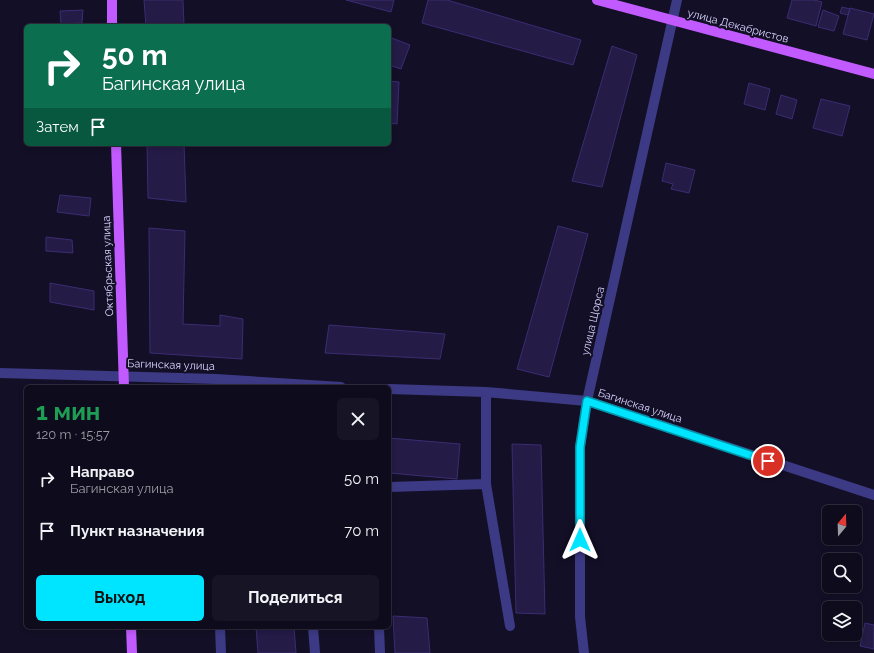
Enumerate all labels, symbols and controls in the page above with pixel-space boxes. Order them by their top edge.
street label: улица Декабристов [686,6,790,46]
text: 50 m [102,39,168,72]
icon: right [36,40,88,92]
text: Багинская улица [102,73,245,94]
icon: arrive [87,116,109,138]
text: Затем [36,118,79,136]
street label: Октябрьская улица [100,215,116,317]
street label: улица Щорса [579,285,607,357]
street label: Багинская улица [127,357,215,373]
street label: Багинская улица [596,386,684,426]
text: 1 мин [36,397,100,426]
button: close [337,398,379,440]
text: 120 m · 15:57 [36,427,110,442]
pin [751,444,785,478]
icon: arrive [757,450,779,472]
text: Направо [70,463,134,481]
icon: right [36,468,58,490]
text: 50 m [344,470,379,488]
text: Багинская улица [70,481,174,496]
north arrow [822,505,862,545]
map controls [822,505,862,641]
position arrow [559,519,601,561]
icon: arrive [36,520,58,542]
text: Пункт назначения [70,522,204,540]
text: 70 m [344,522,379,540]
button: search [822,553,862,593]
button: Выход [36,575,204,621]
button: Поделиться [212,575,379,621]
button: layers [822,601,862,641]

